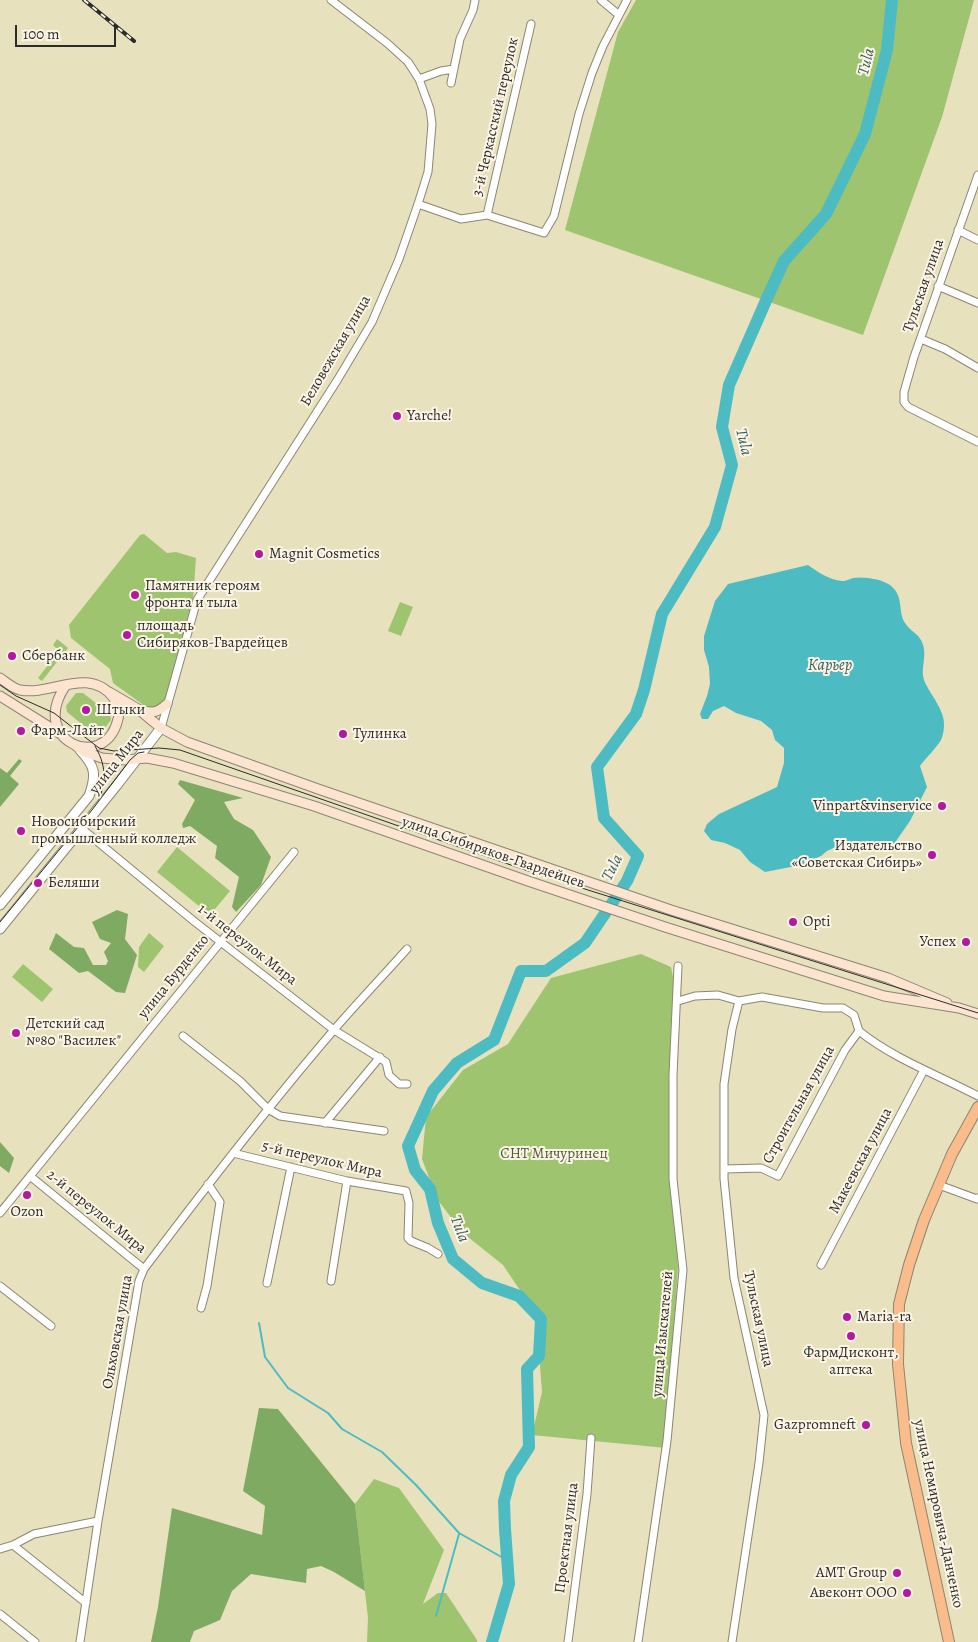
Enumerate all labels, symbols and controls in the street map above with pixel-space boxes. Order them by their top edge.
scale bar [18,15,119,47]
text: 100 m [23,24,60,44]
street label: 3-й Черкасский переулок [469,36,523,198]
water label: Tula [854,47,880,77]
street label: Тульская улица [900,237,948,335]
street label: Беловежская улица [297,292,375,410]
place label: Yarche! [407,407,452,425]
marker: Yarche! [391,410,403,422]
water label: Tula [731,427,755,457]
place label: Magnit Cosmetics [269,545,380,563]
marker: Magnit Cosmetics [253,548,265,560]
place label: Памятник героям фронта и тыла [145,577,260,612]
marker: Памятник героям фронта и тыла [129,589,141,601]
place label: площадь Сибиряков-Гвардейцев [137,617,288,652]
marker: площадь Сибиряков-Гвардейцев [121,629,133,641]
place label: Сбербанк [22,647,85,665]
marker: Сбербанк [6,650,18,662]
water label: Карьер [808,656,852,676]
place label: Штыки [96,701,145,719]
marker: Штыки [80,704,92,716]
place label: Фарм-Лайт [31,722,104,740]
marker: Фарм-Лайт [15,725,27,737]
place label: Тулинка [353,725,407,743]
street label: улица Мира [86,726,148,798]
marker: Тулинка [337,728,349,740]
place label: Vinpart&vinservice [813,797,932,815]
marker: Vinpart&vinservice [936,800,948,812]
place label: Новосибирский промышленный колледж [31,813,196,848]
street label: улица Сибиряков-Гвардейцев [399,813,587,893]
marker: Новосибирский промышленный колледж [15,825,27,837]
place label: Издательство «Советская Сибирь» [792,837,922,872]
marker: Издательство «Советская Сибирь» [926,849,938,861]
water label: Tula [598,852,628,884]
place label: Беляши [48,874,100,892]
marker: Беляши [32,877,44,889]
street label: 1-й переулок Мира [194,901,300,989]
place label: Opti [803,913,830,931]
marker: Opti [787,916,799,928]
street label: улица Бурденко [135,931,213,1023]
place label: Успех [920,933,956,951]
marker: Успех [960,936,972,948]
place label: Детский сад №80 "Василек" [26,1015,121,1050]
marker: Детский сад №80 "Василек" [10,1027,22,1039]
street label: Строительная улица [759,1043,839,1167]
street label: Макеевская улица [826,1105,896,1217]
street label: 5-й переулок Мира [260,1137,384,1183]
park label: СНТ Мичуринец [500,1145,608,1163]
street label: 2-й переулок Мира [42,1166,150,1258]
marker: Ozon [21,1189,33,1201]
place label: Ozon [11,1203,43,1221]
water label: Tula [445,1213,473,1245]
street label: Тульская улица [739,1269,777,1369]
street label: улица Изыскателей [649,1270,677,1398]
street label: Ольховская улица [99,1274,137,1390]
place label: Maria-ra [857,1308,912,1326]
marker: Maria-ra [841,1311,853,1323]
marker: ФармДисконт, аптека [845,1330,857,1342]
place label: ФармДисконт, аптека [803,1344,899,1379]
place label: Gazpromneft [774,1416,856,1434]
street label: улица Немировича-Данченко [909,1418,967,1610]
marker: Gazpromneft [860,1419,872,1431]
street label: Проектная улица [551,1482,583,1594]
place label: АМТ Group [816,1564,887,1582]
marker: АМТ Group [891,1567,903,1579]
place label: Авеконт ООО [810,1584,897,1602]
marker: Авеконт ООО [901,1587,913,1599]

